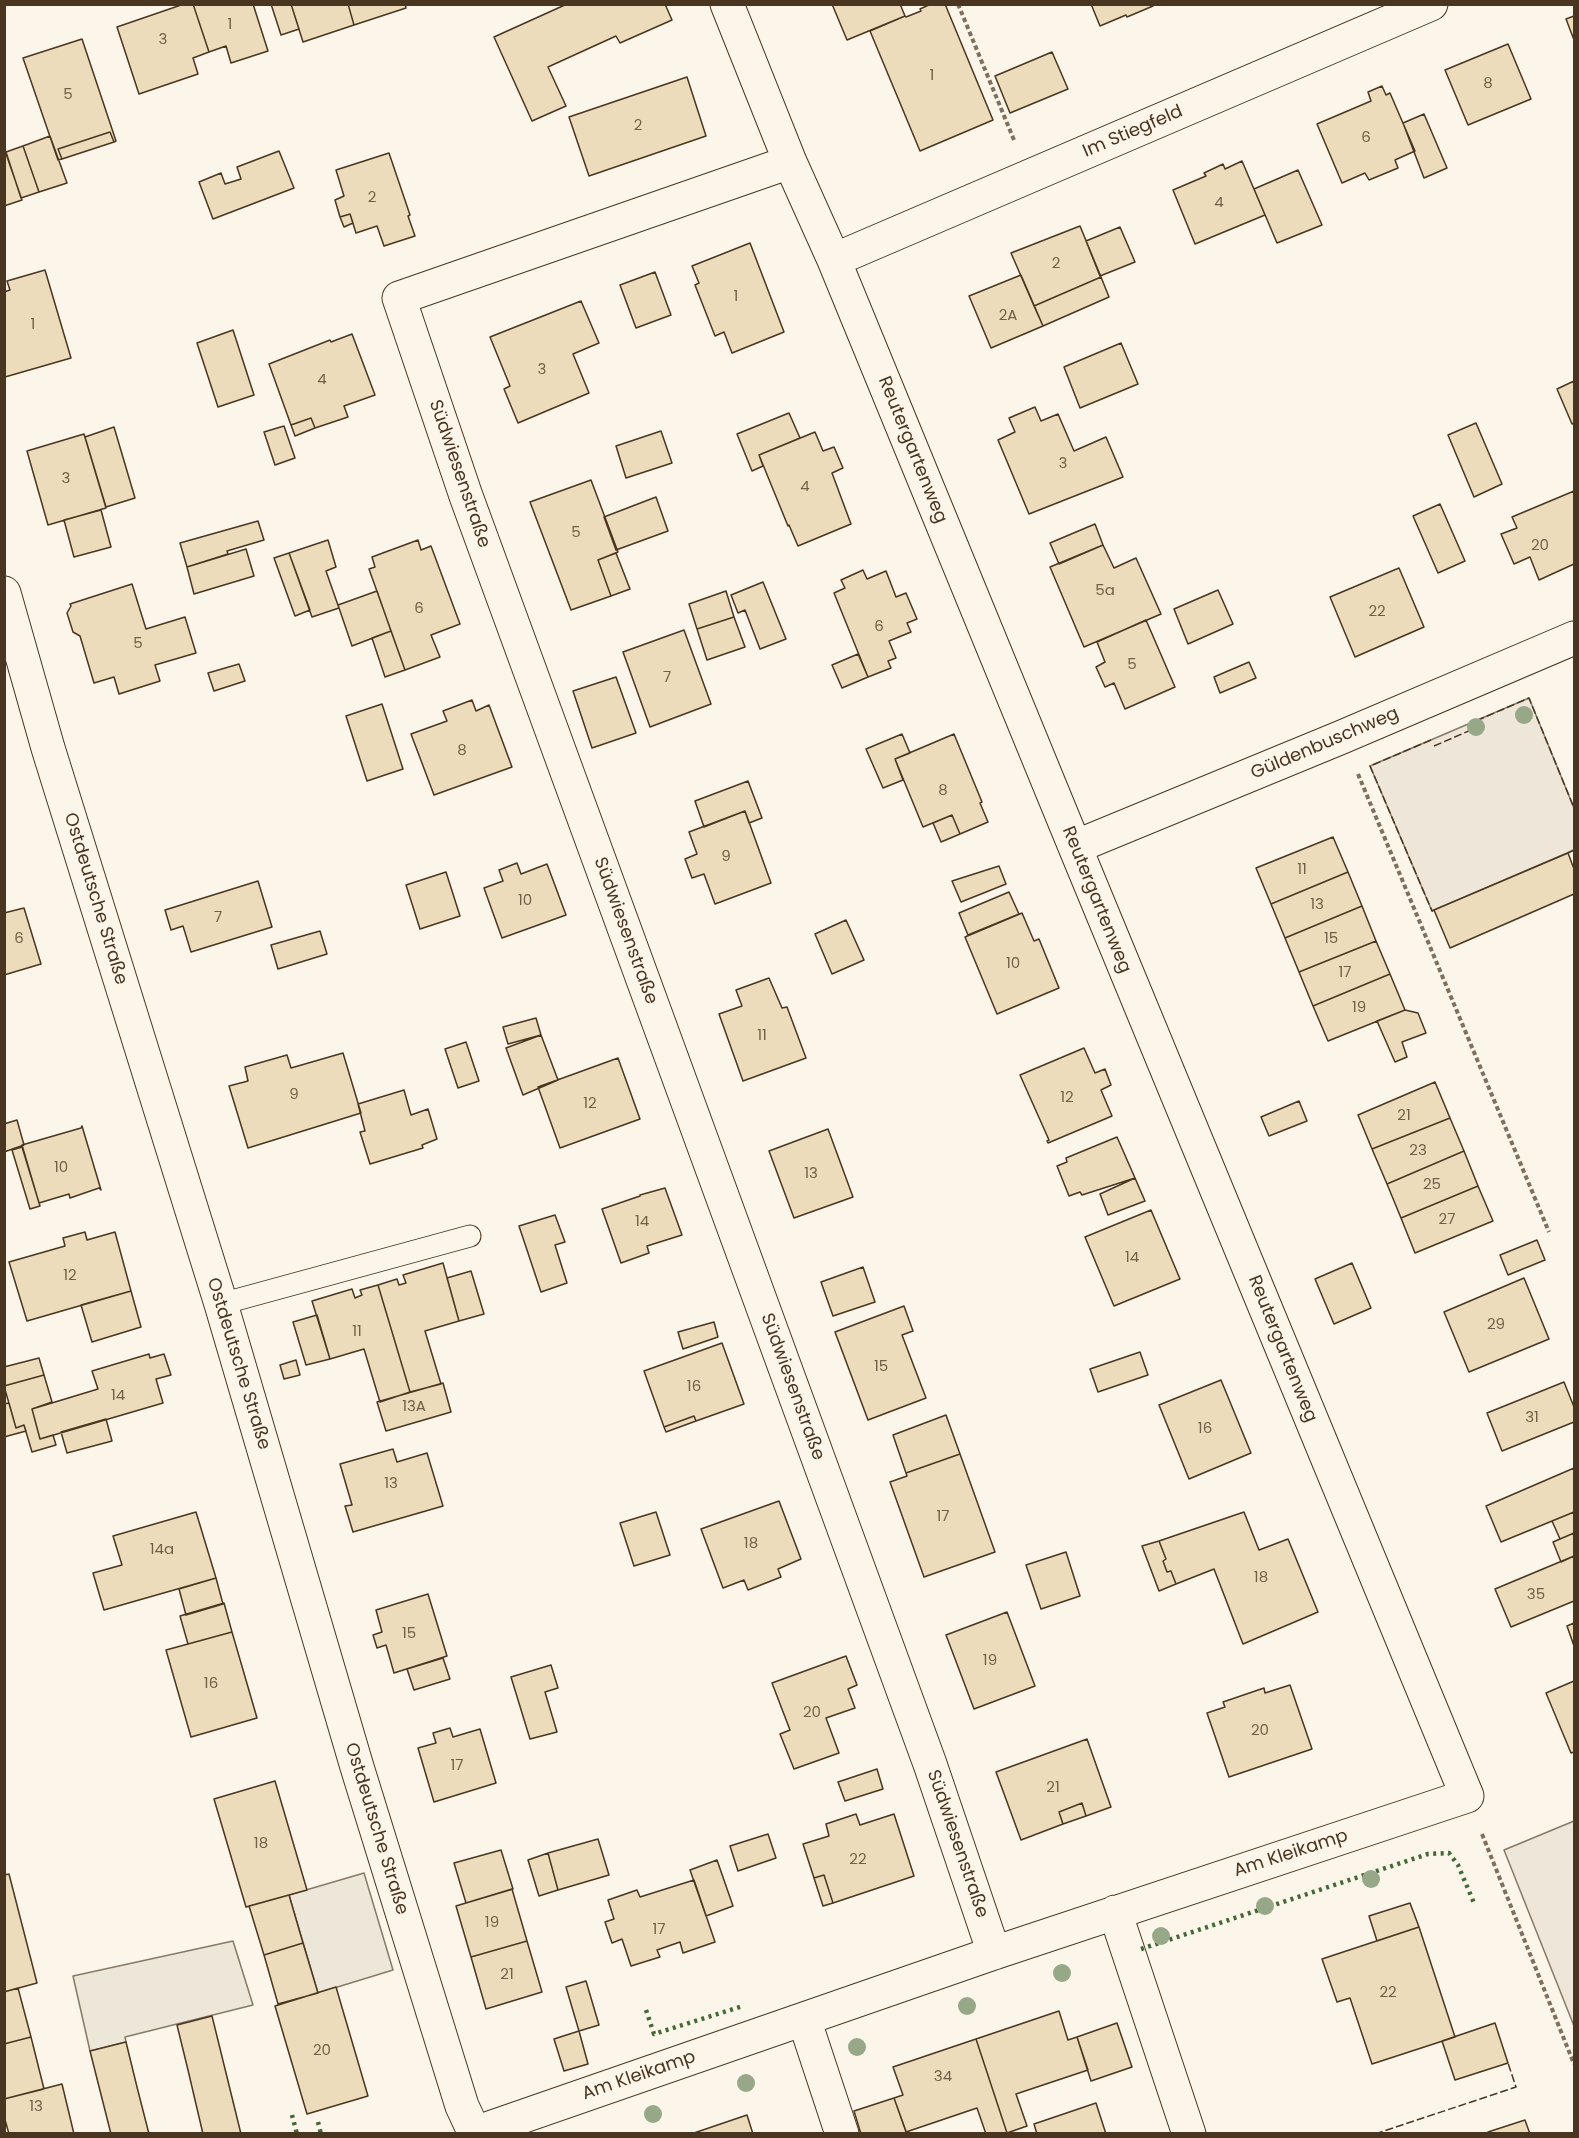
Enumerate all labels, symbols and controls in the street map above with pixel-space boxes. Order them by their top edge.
house number: 1 [228,16,232,34]
house number: 3 [159,31,167,49]
house number: 1 [930,67,934,85]
house number: 8 [1483,75,1493,93]
house number: 5 [63,86,73,104]
street label: Im Stiegfeld [1080,101,1186,163]
house number: 2 [634,117,642,135]
house number: 6 [1361,129,1371,147]
house number: 2 [368,189,376,207]
house number: 4 [1214,194,1224,212]
house number: 2 [1052,255,1060,273]
house number: 1 [734,288,738,306]
house number: 2A [999,307,1017,325]
house number: 1 [31,316,35,334]
house number: 3 [538,361,546,379]
house number: 4 [317,371,327,389]
street label: Reutergartenweg [873,373,951,527]
street label: Südwiesenstraße [424,397,494,551]
house number: 3 [1059,455,1067,473]
house number: 3 [62,470,70,488]
house number: 4 [800,478,810,496]
house number: 5 [571,524,581,542]
house number: 20 [1531,537,1549,555]
house number: 5a [1095,582,1115,600]
house number: 6 [414,600,424,618]
house number: 22 [1368,603,1386,621]
house number: 6 [874,618,884,636]
house number: 5 [133,635,143,653]
house number: 5 [1127,656,1137,674]
house number: 7 [663,669,671,687]
street label: Güldenbuschweg [1248,703,1402,785]
house number: 8 [457,742,467,760]
house number: 8 [938,782,948,800]
street label: Ostdeutsche Straße [59,810,131,988]
street label: Reutergartenweg [1057,823,1135,977]
house number: 9 [721,848,731,866]
street label: Südwiesenstraße [588,855,662,1007]
house number: 11 [1297,861,1307,879]
house number: 10 [518,892,532,910]
house number: 13 [1310,896,1324,914]
house number: 7 [214,909,222,927]
house number: 6 [14,930,24,948]
house number: 15 [1324,930,1338,948]
house number: 10 [1006,955,1020,973]
house number: 17 [1339,964,1351,982]
house number: 19 [1352,999,1366,1017]
house number: 11 [757,1027,767,1045]
house number: 9 [289,1086,299,1104]
house number: 12 [1060,1089,1074,1107]
house number: 12 [583,1095,597,1113]
house number: 21 [1397,1107,1411,1125]
house number: 23 [1409,1142,1427,1160]
house number: 10 [54,1159,68,1177]
house number: 13 [804,1165,818,1183]
house number: 25 [1423,1176,1441,1194]
house number: 27 [1439,1211,1455,1229]
house number: 14 [635,1213,649,1231]
house number: 14 [1125,1249,1139,1267]
house number: 12 [63,1267,77,1285]
street label: Reutergartenweg [1243,1272,1321,1426]
street label: Ostdeutsche Straße [202,1275,274,1453]
street label: Südwiesenstraße [755,1311,829,1463]
house number: 29 [1487,1316,1505,1334]
house number: 11 [352,1323,362,1341]
house number: 15 [874,1358,888,1376]
house number: 16 [687,1378,701,1396]
house number: 14 [111,1387,125,1405]
house number: 13A [402,1398,426,1416]
house number: 31 [1525,1409,1539,1427]
house number: 16 [1198,1420,1212,1438]
house number: 13 [384,1475,398,1493]
house number: 17 [937,1508,949,1526]
house number: 18 [744,1535,758,1553]
house number: 14a [150,1541,174,1559]
house number: 18 [1254,1569,1268,1587]
house number: 35 [1527,1586,1545,1604]
house number: 15 [402,1625,416,1643]
house number: 19 [983,1652,997,1670]
house number: 16 [204,1675,218,1693]
house number: 20 [803,1704,821,1722]
house number: 20 [1251,1722,1269,1740]
street label: Ostdeutsche Straße [340,1740,412,1918]
house number: 17 [451,1757,463,1775]
street label: Südwiesenstraße [922,1767,992,1921]
house number: 21 [1046,1779,1060,1797]
street label: Am Kleikamp [1231,1825,1351,1883]
house number: 18 [254,1835,268,1853]
house number: 22 [849,1851,867,1869]
house number: 19 [485,1914,499,1932]
house number: 17 [653,1921,665,1939]
house number: 21 [500,1966,514,1984]
house number: 22 [1379,1984,1397,2002]
house number: 20 [313,2042,331,2060]
street label: Am Kleikamp [579,2047,699,2105]
house number: 34 [934,2068,952,2086]
house number: 13 [29,2098,43,2116]

